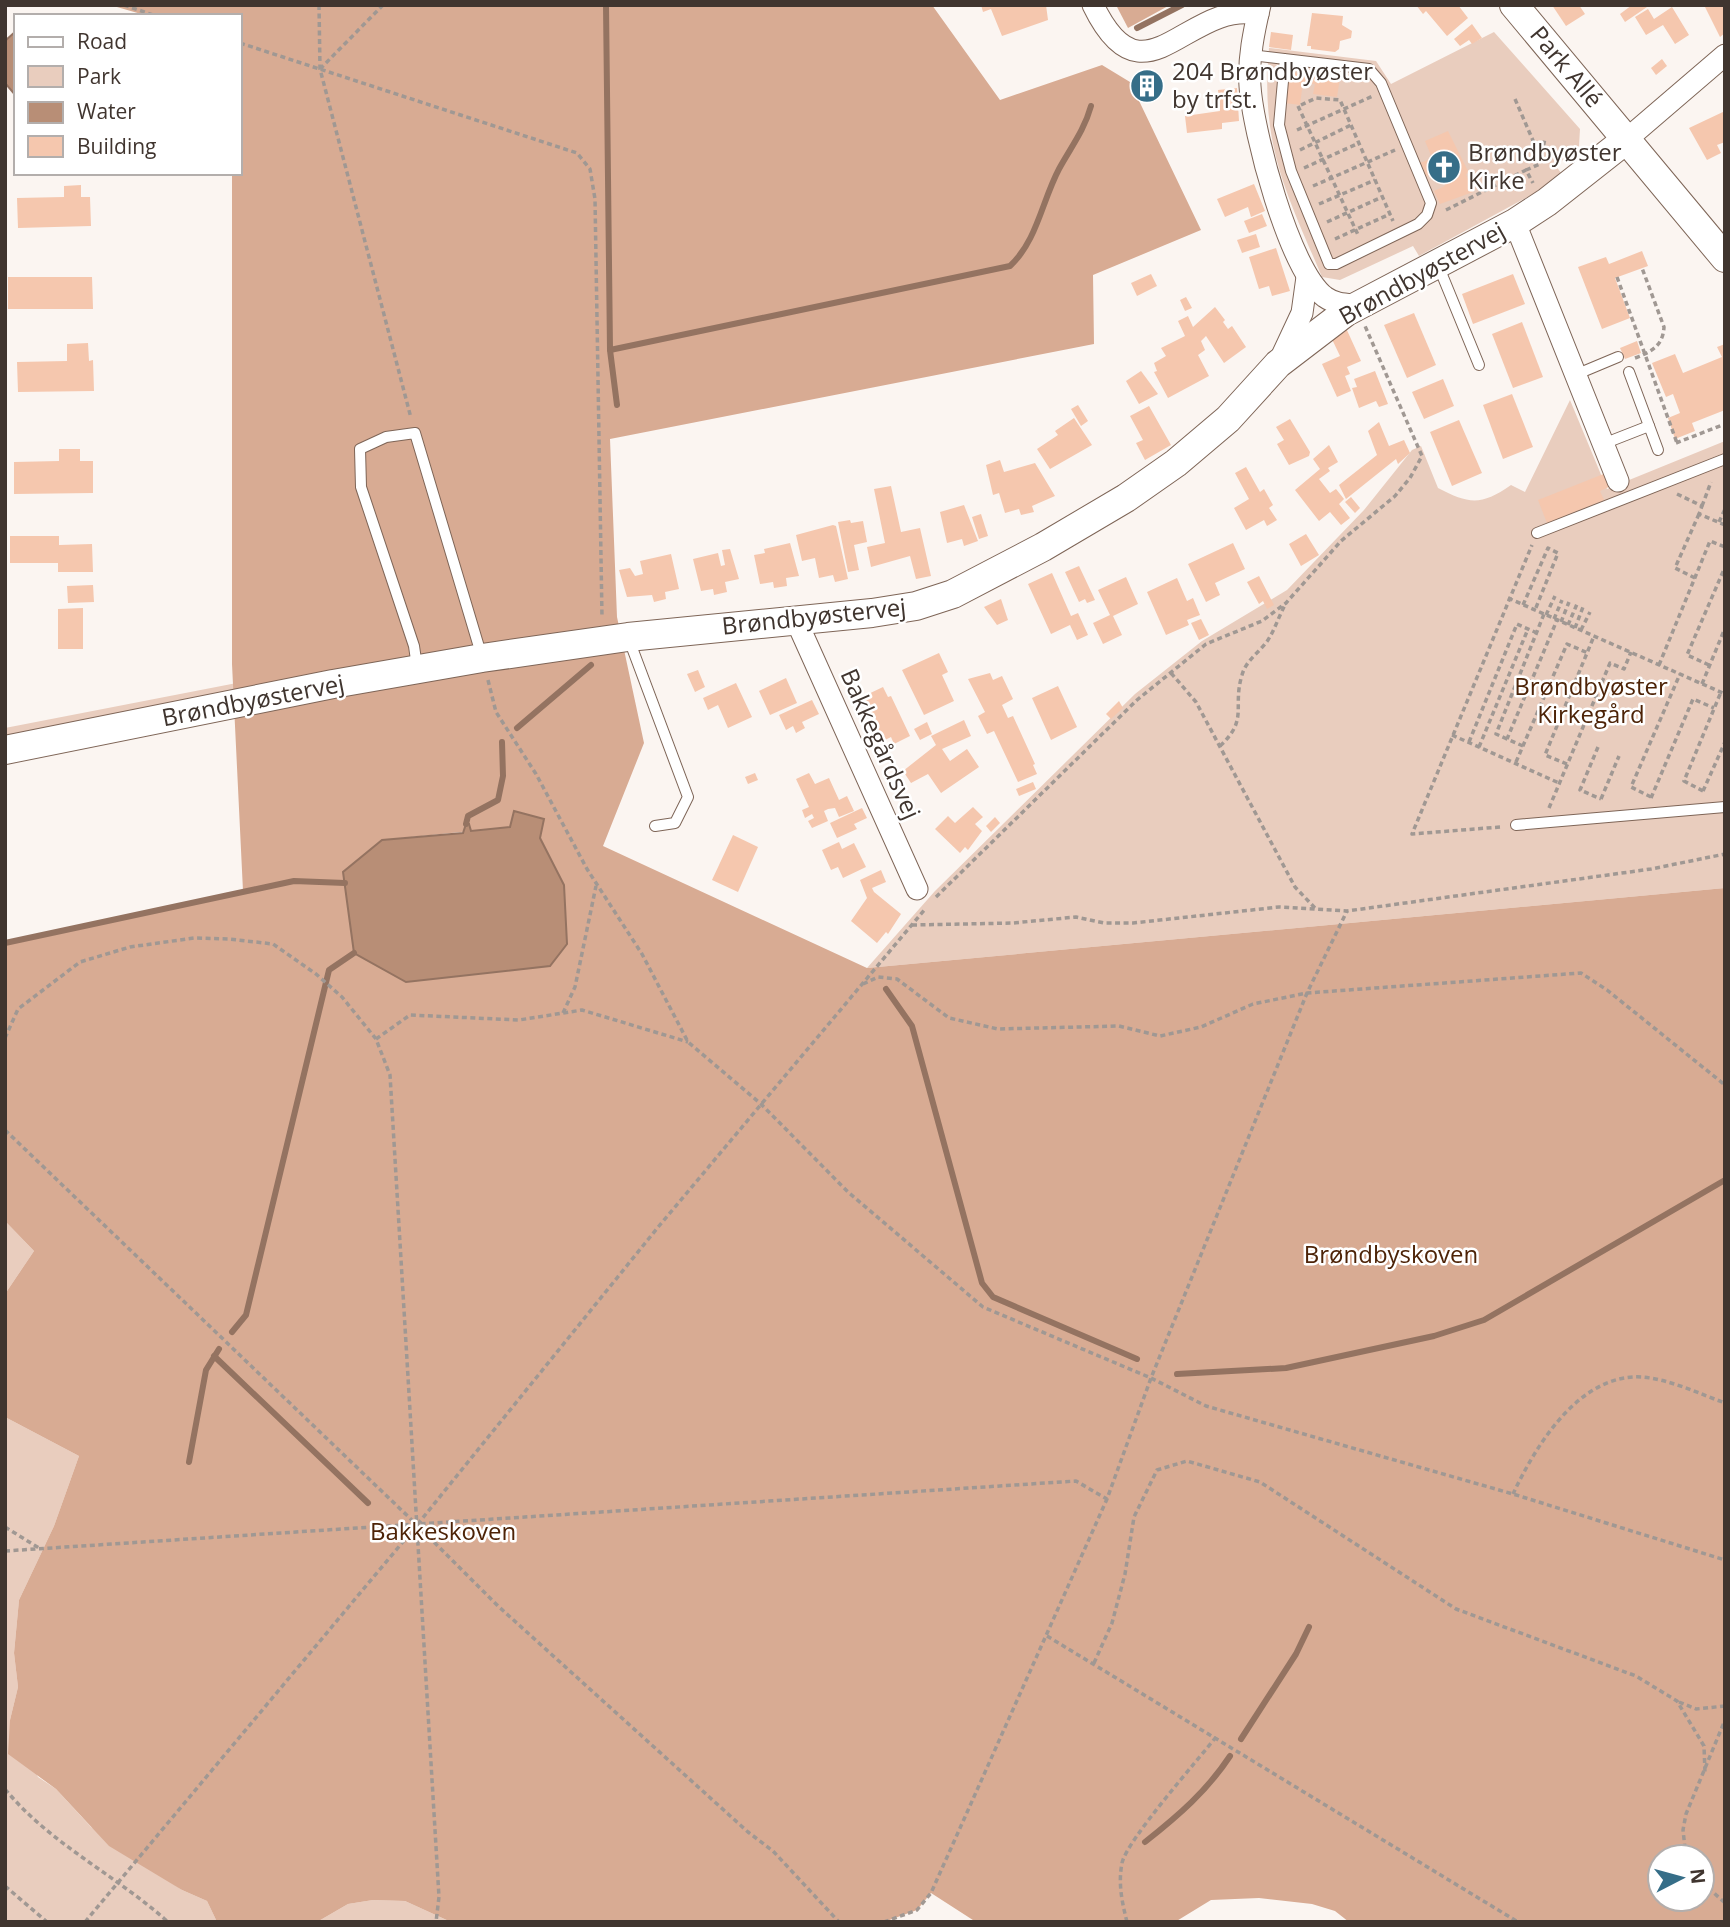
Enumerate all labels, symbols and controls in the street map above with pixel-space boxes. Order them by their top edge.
legend [14,14,242,175]
street label: Park Allé [1523,18,1611,114]
text: Road [77,27,127,55]
place label: 204 Brøndbyøster by trfst. [1172,54,1373,115]
text: Park [77,62,121,90]
building icon: 204 Brøndbyøster by trfst. [1128,67,1166,105]
text: Water [77,97,136,125]
text: Building [77,132,156,160]
place label: Brøndbyøster Kirke [1468,135,1622,196]
church icon: Brøndbyøster Kirke [1425,148,1463,186]
street label: Brøndbyøstervej [1332,213,1510,332]
street label: Brøndbyøstervej [720,589,908,642]
street label: Bakkegårdsvej [833,663,929,824]
street label: Brøndbyøstervej [159,666,347,733]
park label: Brøndbyøster Kirkegård [1514,669,1668,730]
park label: Brøndbyskoven [1304,1237,1478,1270]
park label: Bakkeskoven [370,1514,516,1547]
north arrow [1646,1843,1716,1913]
text: N [1684,1867,1712,1885]

